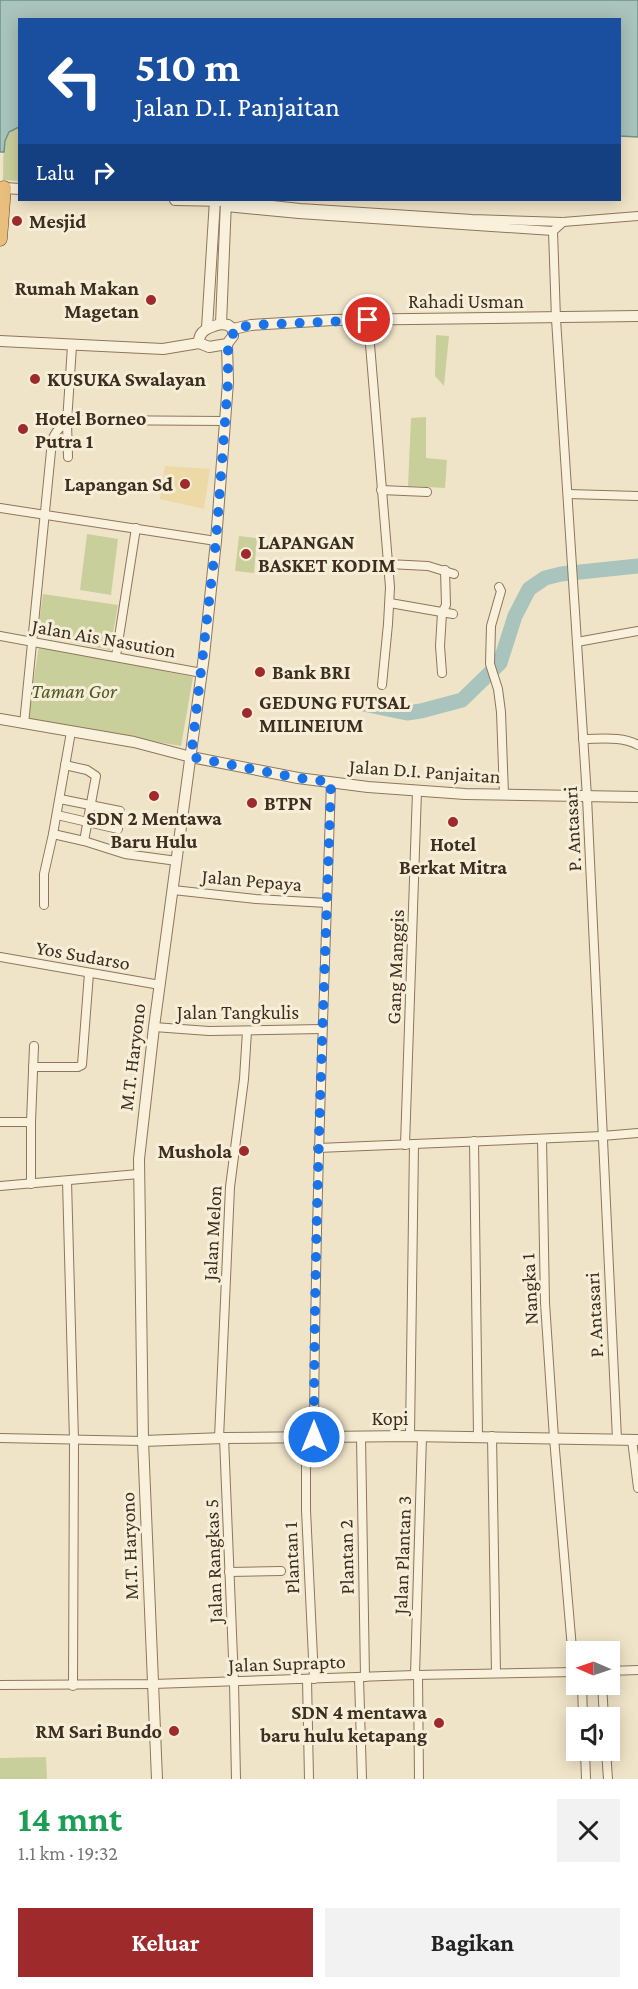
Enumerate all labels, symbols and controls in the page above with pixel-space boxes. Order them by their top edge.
icon: left [36,42,114,120]
text: 510 m [135,43,240,90]
text: Jalan D.I. Panjaitan [135,92,340,122]
icon: right [87,156,120,189]
text: Lalu [36,160,75,185]
place label: Mesjid [29,210,86,233]
marker: Mesjid [10,214,24,228]
place label: Rumah Makan Magetan [15,277,140,322]
street label: Rahadi Usman [408,290,524,312]
marker: Rumah Makan Magetan [144,293,158,307]
pin [342,294,393,345]
icon: arrive [351,303,384,336]
place label: KUSUKA Swalayan [47,368,207,390]
marker: KUSUKA Swalayan [28,372,42,386]
place label: Hotel Borneo Putra 1 [35,407,146,452]
marker: Hotel Borneo Putra 1 [16,422,30,436]
place label: Lapangan Sd [64,473,173,495]
marker: Lapangan Sd [178,477,192,491]
place label: LAPANGAN BASKET KODIM [258,531,396,576]
marker: LAPANGAN BASKET KODIM [239,547,253,561]
street label: Jalan Ais Nasution [28,614,178,663]
place label: Bank BRI [272,661,351,683]
marker: Bank BRI [253,665,267,679]
park label: Taman Gor [31,680,118,702]
place label: GEDUNG FUTSAL MILINEIUM [259,691,410,736]
marker: GEDUNG FUTSAL MILINEIUM [240,706,254,720]
street label: Jalan D.I. Panjaitan [347,755,502,788]
street label: P. Antasari [559,786,585,872]
marker: SDN 2 Mentawa Baru Hulu [147,789,161,803]
place label: BTPN [264,792,312,814]
marker: BTPN [245,796,259,810]
place label: SDN 2 Mentawa Baru Hulu [86,807,222,852]
marker: Hotel Berkat Mitra [446,815,460,829]
place label: Hotel Berkat Mitra [399,833,507,878]
street label: Jalan Pepaya [199,864,303,896]
street label: Gang Manggis [382,909,409,1025]
street label: Yos Sudarso [34,936,132,974]
street label: Jalan Tangkulis [175,1001,299,1024]
street label: M.T. Haryono [115,1002,150,1112]
place label: Mushola [158,1140,232,1162]
marker: Mushola [237,1144,251,1158]
street label: Jalan Melon [198,1184,226,1283]
street label: Nangka 1 [516,1253,543,1325]
street label: P. Antasari [581,1272,607,1358]
position arrow [282,1405,346,1469]
street label: Kopi [372,1407,408,1430]
street label: M.T. Haryono [116,1492,143,1600]
street label: Jalan Plantan 3 [389,1495,416,1617]
street label: Jalan Rangkas 5 [200,1498,227,1626]
street label: Plantan 2 [334,1519,358,1595]
street label: Plantan 1 [279,1522,303,1594]
north arrow [566,1641,620,1695]
map controls [566,1641,620,1761]
street label: Jalan Suprapto [226,1650,346,1677]
place label: SDN 4 mentawa baru hulu ketapang [259,1701,427,1746]
button: sound [566,1707,620,1761]
marker: SDN 4 mentawa baru hulu ketapang [432,1716,446,1730]
place label: RM Sari Bundo [35,1720,162,1742]
marker: RM Sari Bundo [167,1724,181,1738]
text: 14 mnt [18,1799,122,1839]
button: close [557,1799,620,1862]
text: 1.1 km · 19:32 [18,1842,118,1864]
button: Keluar [18,1908,313,1977]
button: Bagikan [325,1908,620,1977]

